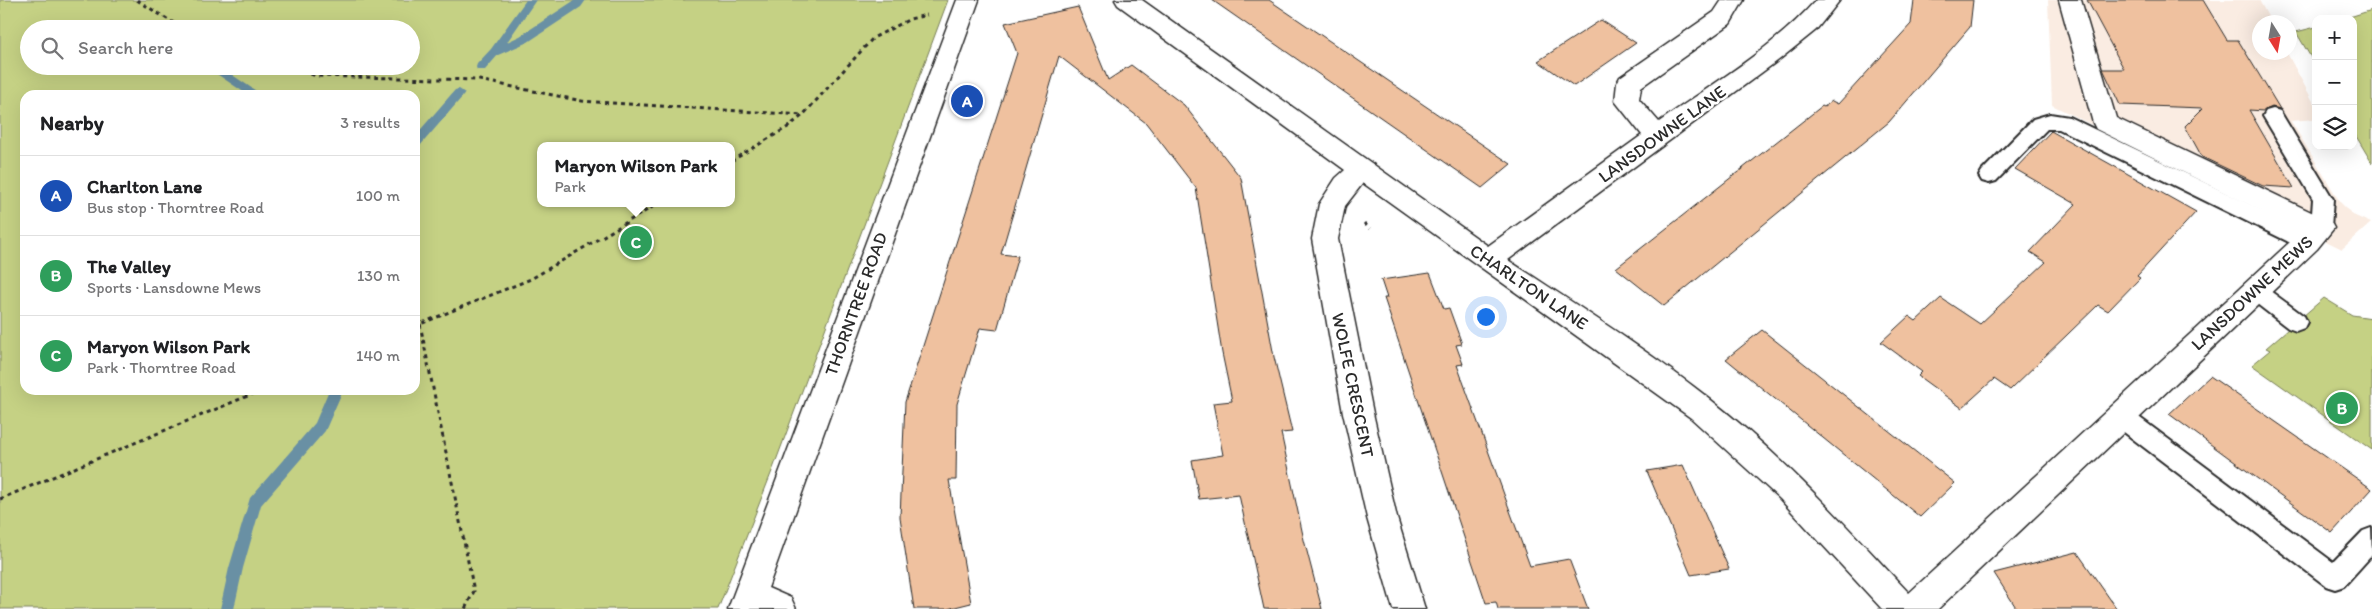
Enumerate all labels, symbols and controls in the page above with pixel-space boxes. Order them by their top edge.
north arrow [2252,15,2297,60]
map controls [2312,15,2357,150]
button: + [2312,15,2357,60]
search box [20,20,420,75]
icon: search [38,34,66,62]
text: Search here [78,36,173,59]
button: − [2312,60,2357,105]
street label: LANSDOWNE LANE [1594,80,1730,188]
pin: A [951,82,983,120]
button: layers [2312,105,2357,150]
text: Nearby [40,110,104,135]
text: 3 results [340,113,400,132]
popup [537,142,735,207]
text: Maryon Wilson Park [554,154,718,177]
text: Charlton Lane [87,175,202,198]
text: Park [554,177,586,196]
text: A [51,186,61,205]
text: 100 m [356,186,400,205]
text: Bus stop · Thorntree Road [87,198,264,217]
pin: C [620,223,652,261]
street label: THORNTREE ROAD [820,229,892,379]
street label: LANSDOWNE MEWS [2186,231,2318,355]
street label: CHARLTON LANE [1466,239,1592,335]
text: The Valley [87,255,171,278]
text: B [51,266,61,285]
text: 130 m [357,266,400,285]
text: Sports · Lansdowne Mews [87,278,261,297]
your location [1473,304,1499,330]
street label: WOLFE CRESCENT [1327,311,1379,459]
text: Maryon Wilson Park [87,335,250,358]
text: C [51,346,61,365]
text: 140 m [356,346,400,365]
text: Park · Thorntree Road [87,358,236,377]
pin: B [2326,389,2358,427]

